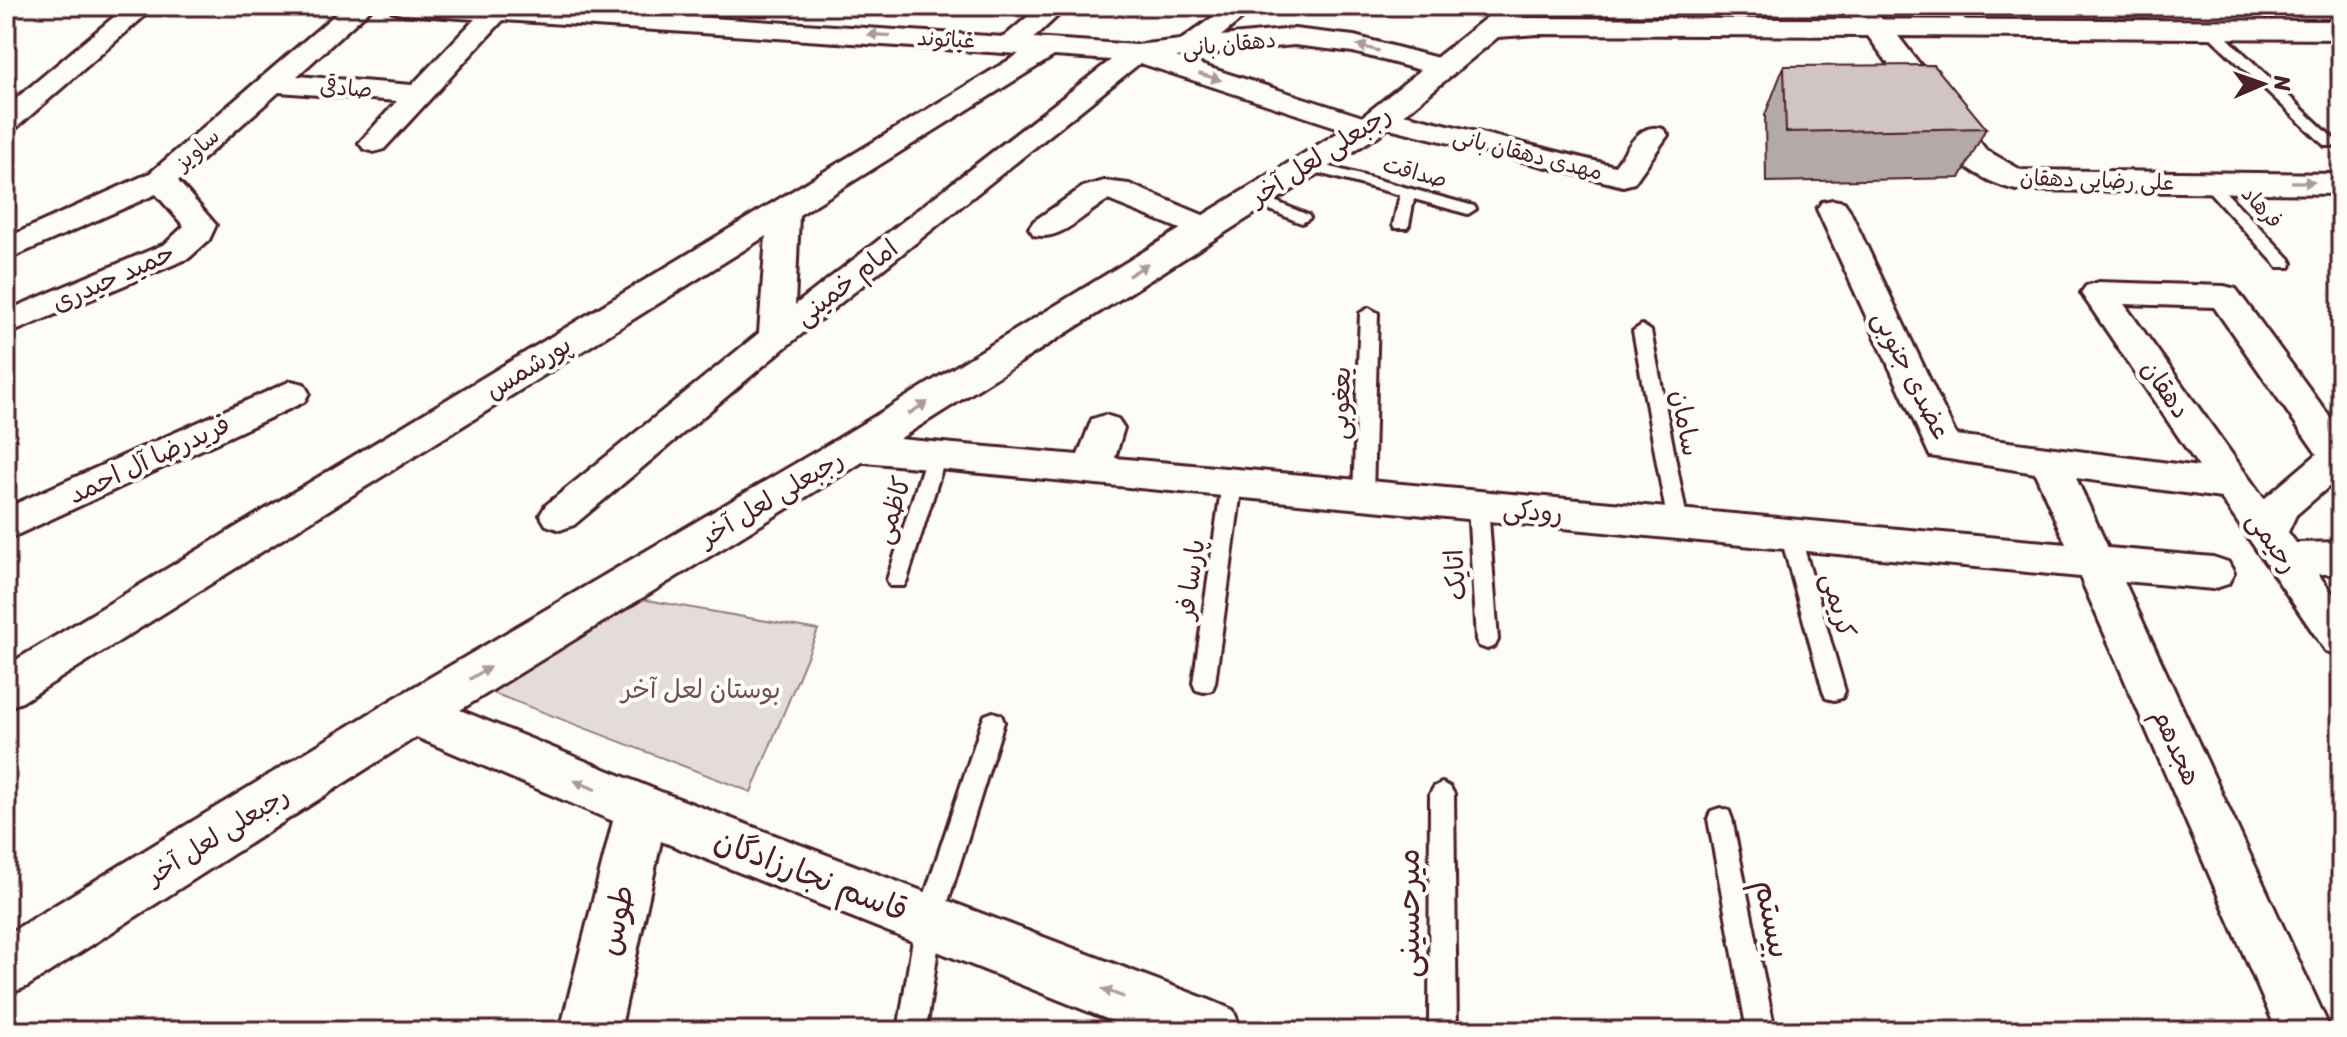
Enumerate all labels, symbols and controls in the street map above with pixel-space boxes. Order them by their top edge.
street label: غیاثوند [916,18,976,60]
street label: دهقان بانی [1180,20,1278,68]
one-way arrow [866,28,891,41]
one-way arrow [1355,41,1380,53]
north arrow [2223,44,2303,124]
street label: صادقی [318,67,374,109]
one-way arrow [1198,72,1222,84]
text: N [2263,74,2302,92]
street label: رجبعلی لعل آخر [1238,92,1401,220]
street label: مهدی دهقان بانی [1449,117,1607,191]
street label: ساویز [164,118,229,182]
street label: صداقت [1378,145,1452,199]
street label: علی رضایی دهقان [2019,158,2175,202]
street label: فرهاد [2231,176,2293,238]
one-way arrow [2291,176,2316,188]
street label: امام خمینی [784,226,908,338]
street label: حمید حیدری [44,229,182,325]
one-way arrow [1128,262,1149,277]
street label: عضدی جنوبی [1860,302,1964,448]
street label: پورشمس [475,322,581,412]
street label: دهقان [2129,349,2203,429]
street label: یعغوبی [1316,365,1364,441]
street label: سامان [1657,386,1715,460]
street label: فریدرضا آل احمد [60,401,238,517]
one-way arrow [907,401,929,415]
street label: رجبعلی لعل آخر [688,437,852,561]
street label: کاظمی [859,470,925,550]
street label: رودکی [1501,485,1565,537]
street label: رحیمی [2235,501,2311,583]
street label: پارسا فر [1161,536,1218,624]
street label: اتایک [1430,548,1480,602]
street label: کریمی [1808,567,1870,643]
one-way arrow [469,666,491,680]
park label: بوستان لعل آخر [619,666,781,712]
street label: هجدهم [2140,701,2214,793]
street label: رجبعلی لعل آخر [134,773,298,899]
one-way arrow [572,778,596,791]
street label: قاسم نجارزادگان [705,812,917,938]
street label: میرحسینی [1380,848,1437,978]
street label: بیستم [1737,875,1809,963]
street label: طوس [580,879,652,961]
one-way arrow [1101,986,1125,999]

